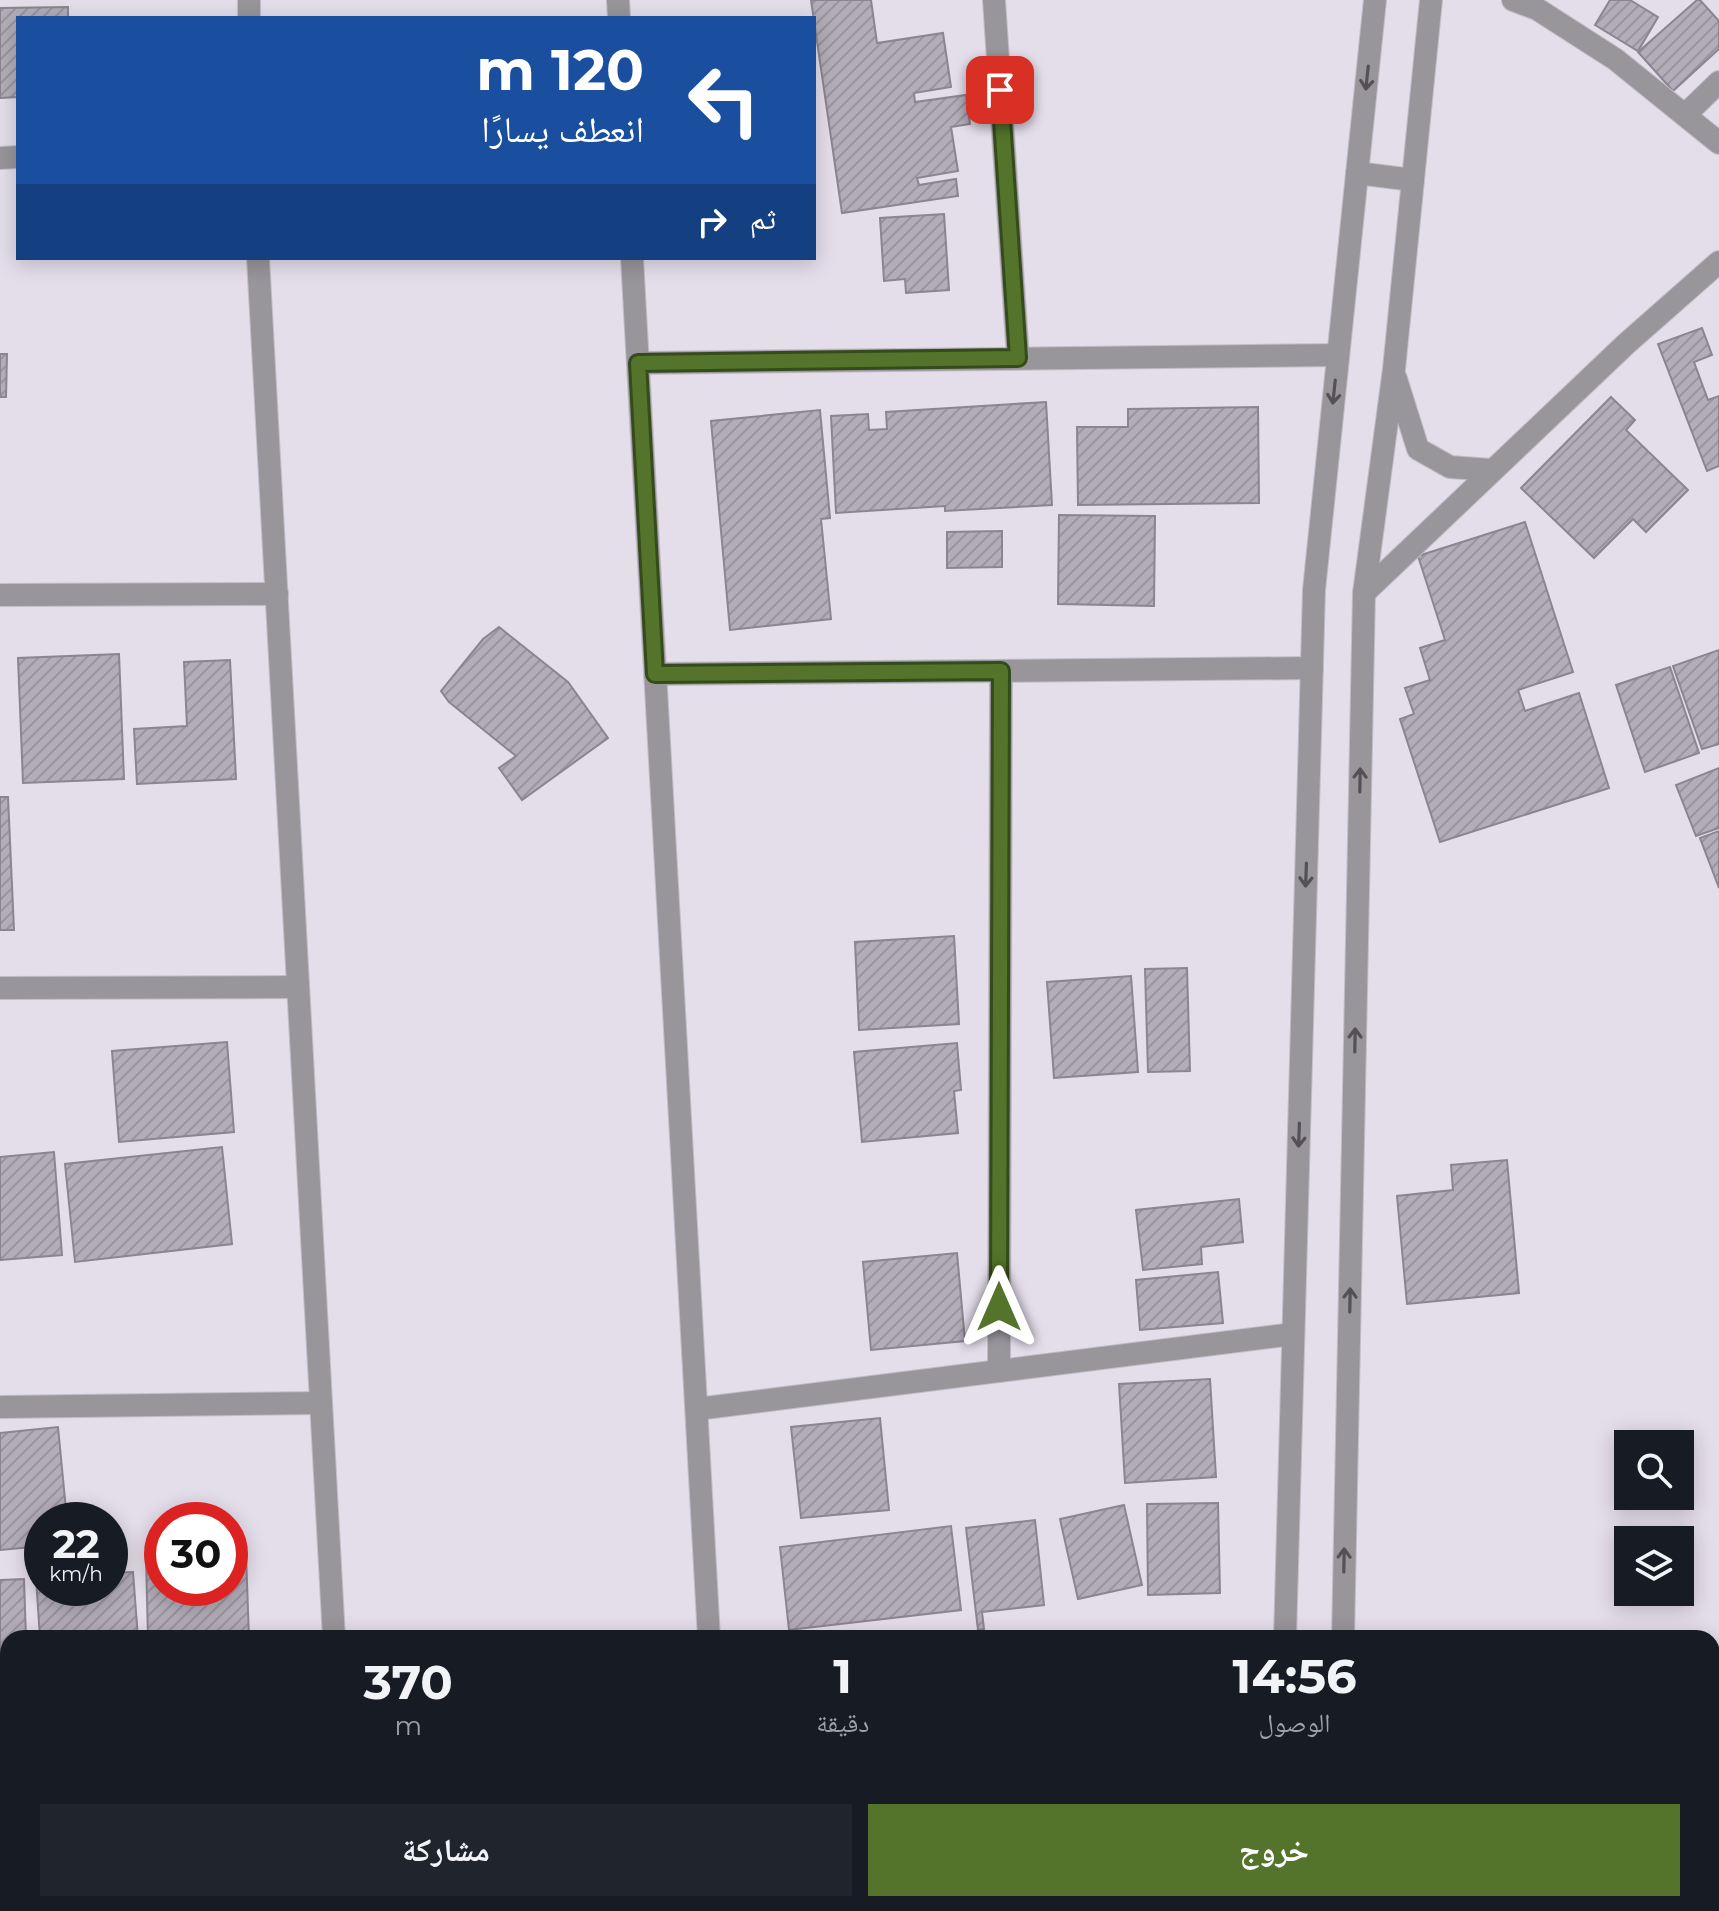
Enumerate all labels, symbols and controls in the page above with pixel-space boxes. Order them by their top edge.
text: 120 m [476,36,644,104]
icon: left [672,48,776,152]
pin [966,56,1034,124]
one-way arrow [1360,64,1375,91]
icon: arrive [978,68,1022,112]
text: انعطف يسارًا [481,107,644,151]
icon: right [690,200,734,244]
text: ثم [750,200,776,237]
one-way arrow [1327,378,1342,405]
one-way arrow [1353,767,1368,794]
one-way arrow [1298,861,1313,888]
one-way arrow [1347,1027,1363,1054]
one-way arrow [1291,1121,1306,1148]
position arrow [957,1265,1041,1349]
one-way arrow [1342,1287,1357,1314]
map controls [1614,1430,1694,1606]
button: search [1614,1430,1694,1510]
speed limit sign: 30 [144,1502,248,1606]
text: 22 [52,1519,100,1568]
button: layers [1614,1526,1694,1606]
one-way arrow [1337,1547,1352,1574]
text: km/h [49,1562,103,1586]
text: 1 [833,1647,852,1705]
text: 14:56 [1233,1647,1357,1705]
text: 370 [363,1653,453,1711]
text: دقيقة [816,1707,869,1739]
text: الوصول [1259,1707,1331,1739]
text: m [394,1710,422,1742]
button: مشاركة [40,1804,852,1896]
button: خروج [868,1804,1680,1896]

